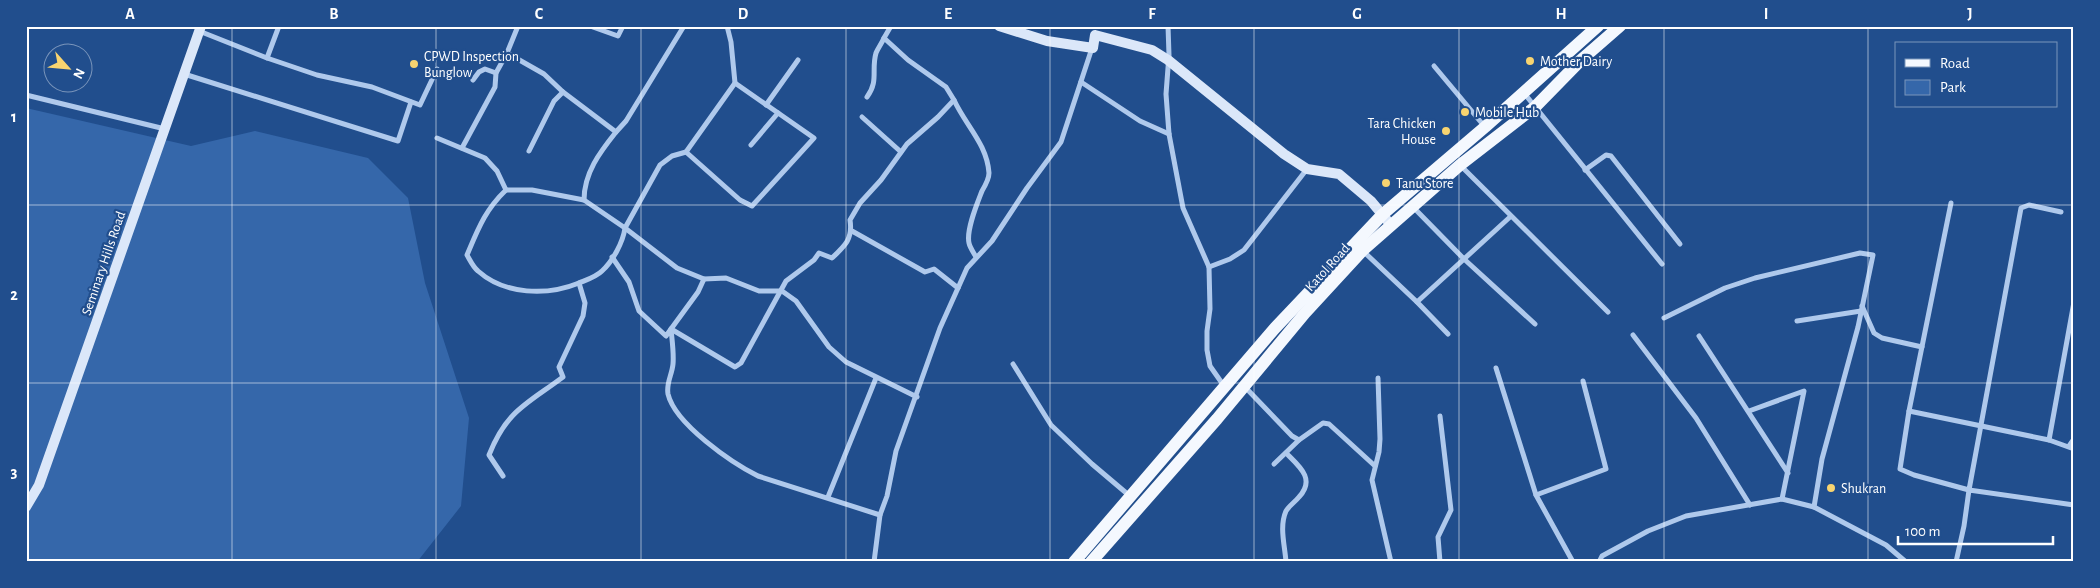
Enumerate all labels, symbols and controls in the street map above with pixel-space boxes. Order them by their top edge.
text: A [125,6,135,22]
text: B [329,6,339,22]
text: C [535,6,544,22]
text: D [738,6,749,22]
text: E [944,6,952,22]
text: F [1148,6,1156,22]
text: G [1352,6,1362,22]
text: H [1555,6,1567,22]
text: I [1764,6,1768,22]
text: J [1967,6,1973,22]
north arrow [42,42,92,92]
legend [1895,42,2058,108]
place label: CPWD Inspection Bunglow [424,50,519,80]
marker: Mother Dairy [1524,55,1536,67]
place label: Mother Dairy [1540,55,1612,69]
text: Road [1940,56,1970,71]
marker: CPWD Inspection Bunglow [408,58,420,70]
text: N [70,66,87,81]
text: Park [1940,80,1966,95]
marker: Mobile Hub [1459,106,1471,118]
place label: Mobile Hub [1475,106,1539,120]
text: 1 [11,109,17,125]
place label: Tara Chicken House [1367,117,1436,147]
marker: Tara Chicken House [1440,125,1452,137]
marker: Tanu Store [1380,177,1392,189]
place label: Tanu Store [1396,177,1454,191]
street label: Seminary Hills Road [80,209,128,317]
street label: Katol Road [1303,241,1353,294]
text: 2 [10,287,18,303]
text: 3 [11,464,18,480]
marker: Shukran [1825,482,1837,494]
place label: Shukran [1841,482,1886,496]
scale bar [1898,513,2052,545]
text: 100 m [1905,524,1940,539]

